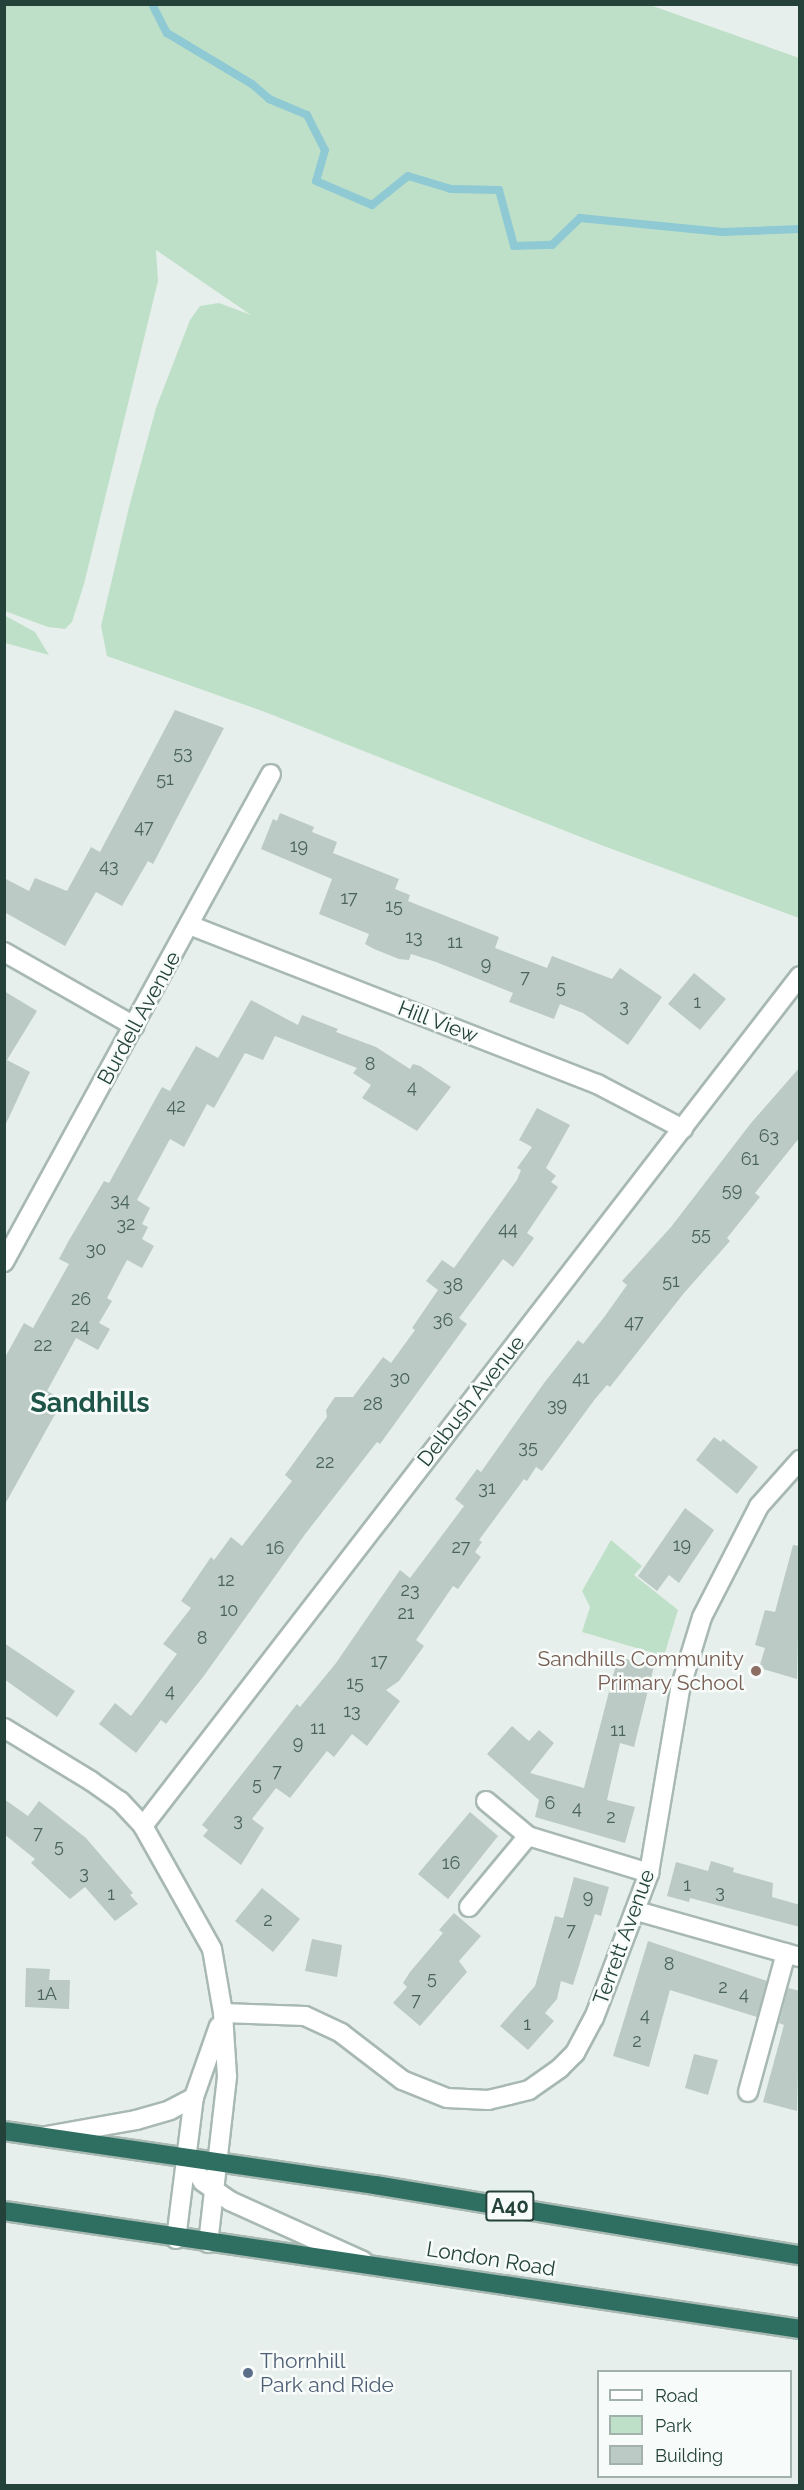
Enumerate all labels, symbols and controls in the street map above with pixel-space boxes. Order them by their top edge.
house number: 53 [173,742,193,764]
house number: 51 [156,768,174,790]
house number: 47 [134,816,154,838]
house number: 19 [290,835,308,857]
house number: 43 [99,855,119,877]
house number: 17 [340,887,358,909]
house number: 15 [385,895,403,917]
house number: 13 [405,926,423,948]
house number: 11 [447,931,463,953]
street label: Burdell Avenue [92,947,186,1089]
house number: 9 [481,953,491,975]
house number: 7 [520,966,530,988]
house number: 5 [556,976,566,998]
house number: 1 [693,991,701,1013]
street label: Hill View [394,995,482,1049]
house number: 3 [619,995,629,1017]
house number: 8 [365,1053,375,1075]
house number: 4 [407,1076,417,1098]
house number: 42 [166,1095,186,1117]
house number: 63 [759,1125,779,1147]
house number: 61 [741,1148,759,1170]
house number: 59 [722,1179,742,1201]
house number: 34 [110,1189,130,1211]
house number: 32 [117,1213,135,1235]
house number: 44 [498,1218,518,1240]
house number: 55 [691,1223,711,1245]
house number: 30 [86,1238,106,1260]
house number: 51 [662,1270,680,1292]
house number: 38 [443,1274,463,1296]
house number: 26 [71,1288,91,1310]
house number: 36 [433,1309,453,1331]
house number: 47 [624,1311,644,1333]
house number: 24 [70,1315,90,1337]
street label: Delbush Avenue [412,1330,530,1472]
house number: 22 [34,1334,52,1356]
house number: 30 [390,1367,410,1389]
house number: 41 [572,1367,590,1389]
district label: Sandhills [30,1387,150,1419]
house number: 28 [363,1393,383,1415]
house number: 39 [547,1394,567,1416]
house number: 35 [518,1436,538,1458]
house number: 22 [316,1451,334,1473]
house number: 31 [478,1477,496,1499]
house number: 19 [673,1534,691,1556]
house number: 27 [451,1536,471,1558]
house number: 16 [266,1537,284,1559]
house number: 12 [217,1569,235,1591]
house number: 23 [401,1579,419,1601]
house number: 10 [220,1599,238,1621]
house number: 21 [397,1602,415,1624]
house number: 8 [197,1627,207,1649]
place label: Sandhills Community Primary School [538,1646,744,1696]
house number: 17 [370,1650,388,1672]
marker: Sandhills Community Primary School [749,1664,763,1678]
house number: 15 [346,1672,364,1694]
house number: 4 [165,1680,175,1702]
house number: 13 [343,1700,361,1722]
house number: 11 [310,1717,326,1739]
house number: 11 [610,1719,626,1741]
house number: 9 [293,1732,303,1754]
house number: 7 [272,1760,282,1782]
house number: 5 [252,1773,262,1795]
house number: 6 [545,1792,555,1814]
house number: 4 [572,1797,582,1819]
house number: 2 [606,1806,616,1828]
house number: 3 [233,1809,243,1831]
house number: 7 [33,1822,43,1844]
house number: 5 [54,1835,64,1857]
house number: 16 [442,1852,460,1874]
house number: 3 [79,1862,89,1884]
street label: Terrett Avenue [588,1866,660,2008]
house number: 1 [683,1874,691,1896]
house number: 3 [715,1881,725,1903]
house number: 1 [107,1883,115,1905]
house number: 9 [583,1886,593,1908]
house number: 2 [263,1909,273,1931]
house number: 7 [566,1919,576,1941]
house number: 8 [664,1953,674,1975]
house number: 5 [427,1967,437,1989]
house number: 2 [718,1976,728,1998]
house number: 1A [37,1983,57,2005]
house number: 4 [739,1983,749,2005]
house number: 7 [411,1989,421,2011]
house number: 4 [640,2004,650,2026]
house number: 1 [523,2013,531,2035]
house number: 2 [632,2030,642,2052]
road number: A40 [484,2189,536,2223]
street label: London Road [425,2236,557,2282]
place label: Thornhill Park and Ride [260,2348,394,2398]
marker: Thornhill Park and Ride [241,2366,255,2380]
legend [597,2370,792,2478]
text: Road [655,2385,698,2406]
text: Park [655,2415,692,2436]
text: Building [655,2445,723,2466]

